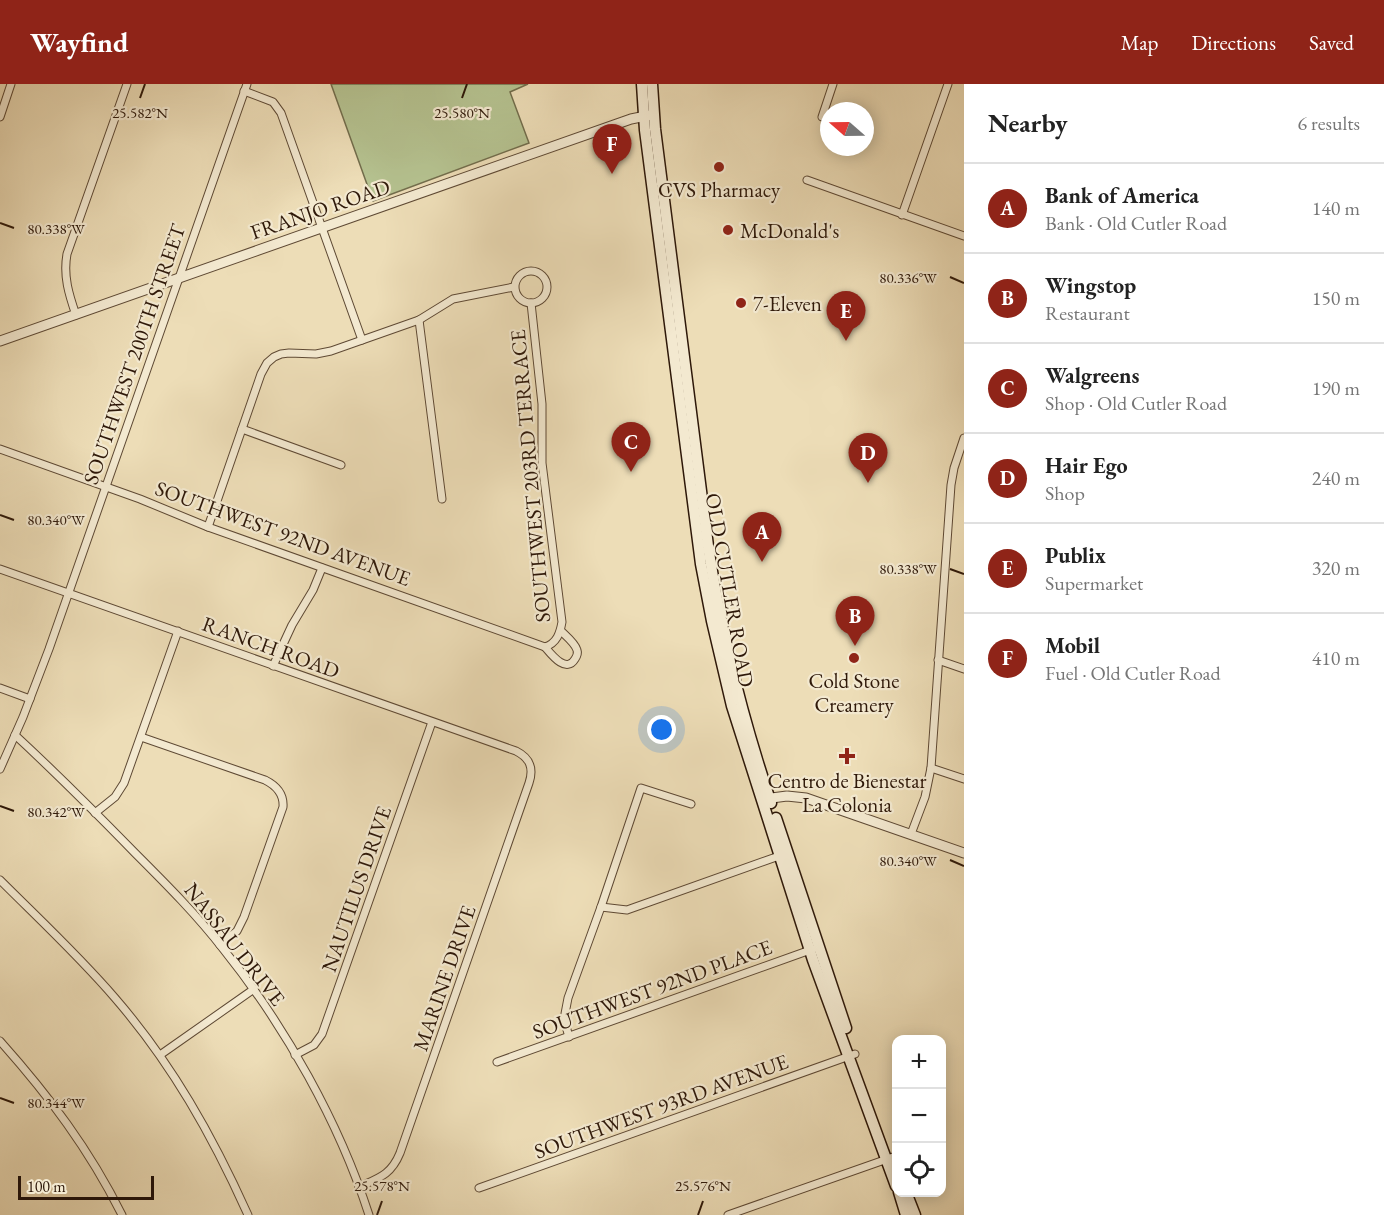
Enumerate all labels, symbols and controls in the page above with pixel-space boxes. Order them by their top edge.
text: Wayfind [30,24,128,60]
text: Map [1121,29,1158,56]
text: Directions [1191,29,1276,56]
text: Saved [1309,29,1354,56]
north arrow [820,102,874,156]
text: 25.582°N [112,103,168,122]
text: 25.580°N [434,103,490,122]
text: Nearby [988,106,1068,140]
text: 6 results [1297,110,1360,136]
pin: F [592,124,632,174]
marker: CVS Pharmacy [712,160,726,174]
street label: FRANJO ROAD [247,172,393,246]
place label: CVS Pharmacy [658,176,781,203]
text: Bank of America [1045,181,1199,210]
text: A [1000,195,1015,221]
text: 140 m [1312,195,1360,221]
text: Bank · Old Cutler Road [1045,210,1227,236]
place label: McDonald's [740,217,840,244]
text: 80.338°W [27,219,85,238]
street label: SOUTHWEST 200TH STREET [77,219,192,488]
marker: McDonald's [721,223,735,237]
text: 80.336°W [879,268,937,287]
text: Wingstop [1045,271,1136,300]
text: B [1001,285,1014,311]
text: 150 m [1312,285,1360,311]
place label: 7-Eleven [753,290,822,317]
pin: E [826,292,866,341]
marker: 7-Eleven [734,296,748,310]
text: Restaurant [1045,300,1130,326]
street label: SOUTHWEST 203RD TERRACE [504,328,556,624]
text: Walgreens [1045,361,1139,390]
text: C [1000,375,1015,401]
text: 190 m [1312,375,1360,401]
text: Shop · Old Cutler Road [1045,390,1227,416]
pin: C [612,422,650,472]
pin: D [848,434,888,483]
text: Hair Ego [1045,451,1128,480]
text: D [1000,465,1015,491]
text: 240 m [1312,465,1360,491]
street label: SOUTHWEST 92ND AVENUE [152,474,415,592]
text: Shop [1045,480,1085,506]
street label: OLD CUTLER ROAD [700,491,760,689]
text: 80.340°W [27,510,85,529]
pin: A [742,512,782,562]
text: Publix [1045,541,1106,570]
text: E [1002,555,1013,581]
text: 320 m [1312,555,1360,581]
text: 80.338°W [879,559,937,578]
text: Supermarket [1045,570,1143,596]
pin: B [836,596,874,646]
street label: RANCH ROAD [199,610,343,684]
text: Mobil [1045,631,1100,660]
text: F [1002,645,1013,671]
text: 410 m [1312,645,1360,671]
marker: Cold Stone Creamery [847,651,861,665]
text: Fuel · Old Cutler Road [1045,660,1221,686]
place label: Cold Stone Creamery [809,667,899,718]
your location [647,715,676,744]
marker: Centro de Bienestar La Colonia [838,747,856,765]
place label: Centro de Bienestar La Colonia [767,767,927,818]
text: 80.342°W [27,802,85,821]
street label: NAUTILUS DRIVE [315,802,397,975]
text: 80.340°W [879,851,937,870]
street label: NASSAU DRIVE [179,877,292,1011]
street label: MARINE DRIVE [406,902,482,1054]
street label: SOUTHWEST 92ND PLACE [529,933,776,1045]
map controls [892,1035,946,1197]
button: + [892,1035,946,1089]
street label: SOUTHWEST 93RD AVENUE [530,1047,792,1165]
button: − [892,1089,946,1143]
text: 80.344°W [27,1093,85,1112]
button: locate [892,1143,946,1197]
scale bar [18,1173,154,1200]
text: 100 m [27,1176,66,1197]
text: 25.578°N [354,1176,410,1195]
text: 25.576°N [675,1176,731,1195]

